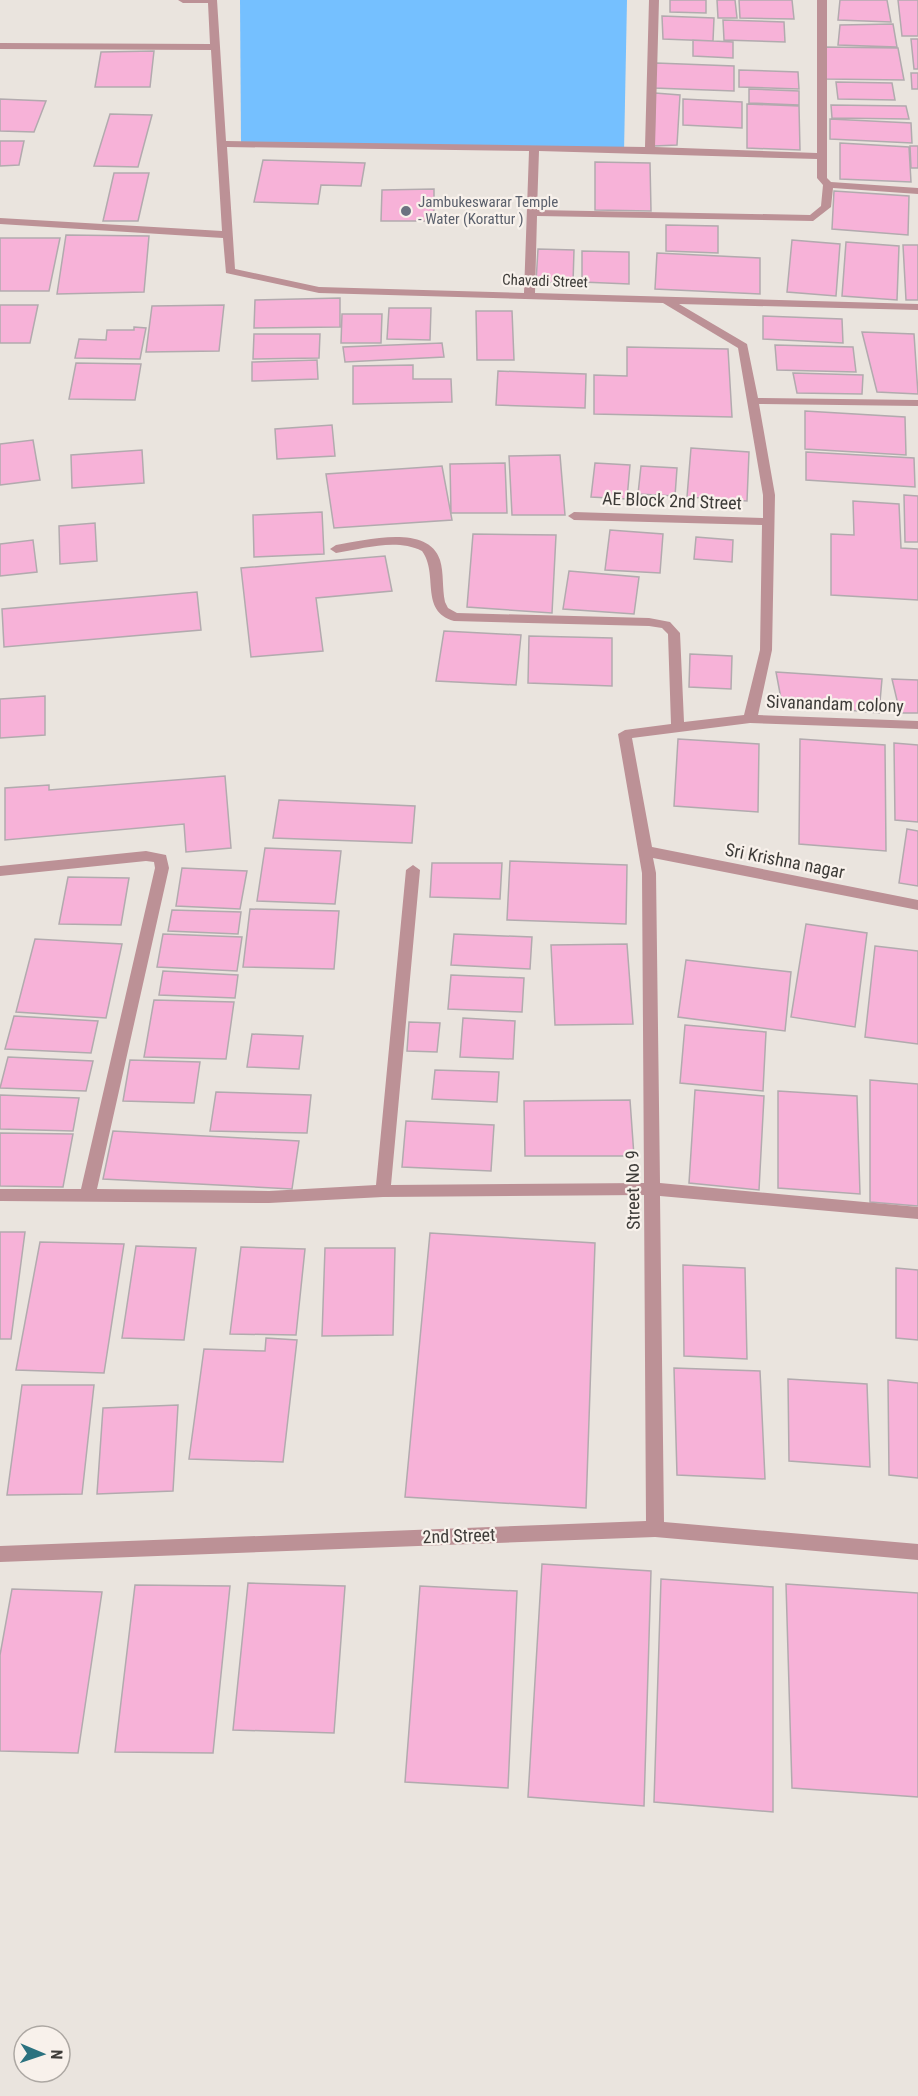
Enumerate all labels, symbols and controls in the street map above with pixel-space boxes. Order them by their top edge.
place label: Jambukeswarar Temple - Water (Korattur ) [418,193,558,228]
marker: Jambukeswarar Temple - Water (Korattur ) [399,204,413,218]
street label: Chavadi Street [502,271,588,291]
street label: AE Block 2nd Street [602,488,742,513]
street label: Sivanandam colony [766,691,905,716]
street label: Sri Krishna nagar [724,839,847,882]
street label: Street No 9 [621,1150,644,1230]
street label: 2nd Street [422,1524,496,1547]
north arrow [12,2024,72,2084]
text: N [47,2049,66,2060]

